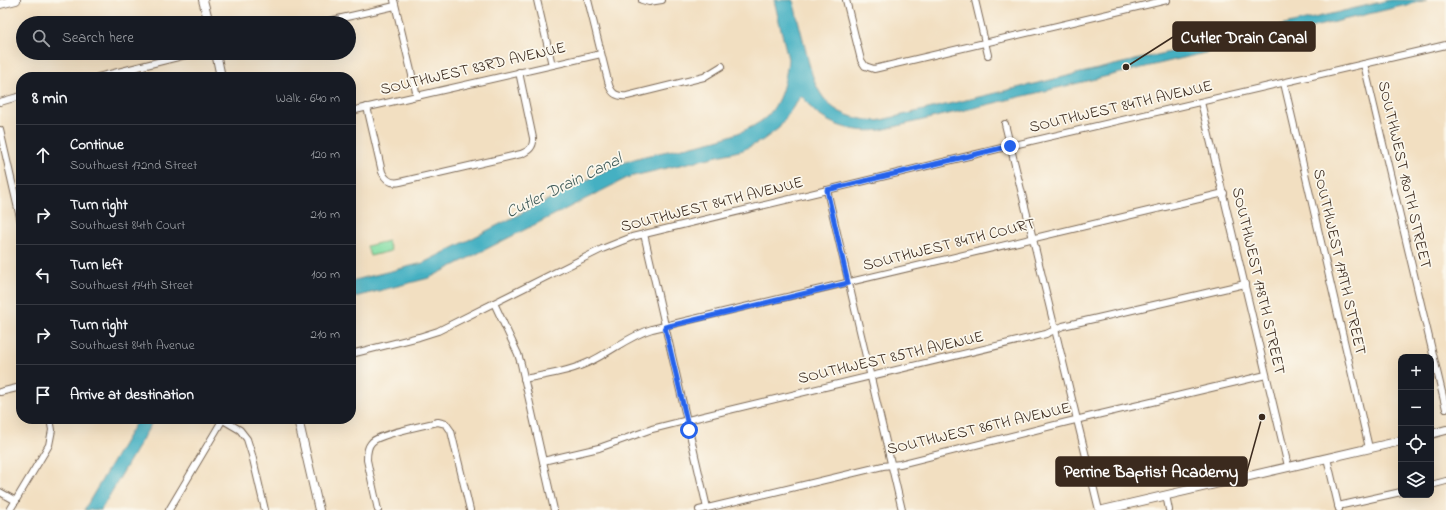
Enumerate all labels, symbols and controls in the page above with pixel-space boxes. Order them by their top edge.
search box [16,16,356,60]
callout: Cutler Drain Canal [1173,22,1315,51]
text: Cutler Drain Canal [1181,26,1307,51]
icon: search [30,27,52,49]
text: Search here [62,27,134,49]
street label: SOUTHWEST 83RD AVENUE [378,36,568,102]
street label: SOUTHWEST 84TH AVENUE [1027,74,1215,140]
street label: SOUTHWEST 180TH STREET [1371,79,1437,271]
text: 8 min [32,86,67,111]
text: Walk · 640 m [276,89,340,108]
text: Continue [70,134,124,156]
route end [1001,137,1019,155]
icon: ahead [32,144,54,166]
text: 120 m [310,145,340,164]
water label: Cutler Drain Canal [502,146,628,225]
text: Southwest 172nd Street [70,156,197,175]
street label: SOUTHWEST 179TH STREET [1306,166,1372,358]
street label: SOUTHWEST 84TH AVENUE [618,171,806,239]
street label: SOUTHWEST 178TH STREET [1225,185,1291,377]
text: Turn right [70,194,128,216]
icon: right [32,204,54,226]
text: 210 m [310,205,340,224]
street label: SOUTHWEST 84TH COURT [860,212,1038,278]
text: Southwest 84th Court [70,216,185,235]
text: Turn left [70,254,123,276]
icon: left [32,264,54,286]
text: 100 m [311,265,340,284]
text: Southwest 174th Street [70,276,193,295]
text: Turn right [70,314,128,336]
icon: right [32,324,54,346]
text: 210 m [310,325,340,344]
street label: SOUTHWEST 85TH AVENUE [796,325,986,391]
text: Southwest 84th Avenue [70,336,195,355]
map controls [1398,354,1434,498]
button: + [1398,354,1434,390]
icon: arrive [32,384,54,406]
text: Arrive at destination [70,384,194,406]
button: − [1398,390,1434,426]
street label: SOUTHWEST 86TH AVENUE [885,396,1073,462]
route start [680,421,698,439]
button: locate [1398,426,1434,462]
callout: Perrine Baptist Academy [1056,457,1247,486]
text: Perrine Baptist Academy [1064,460,1239,487]
button: layers [1398,462,1434,498]

